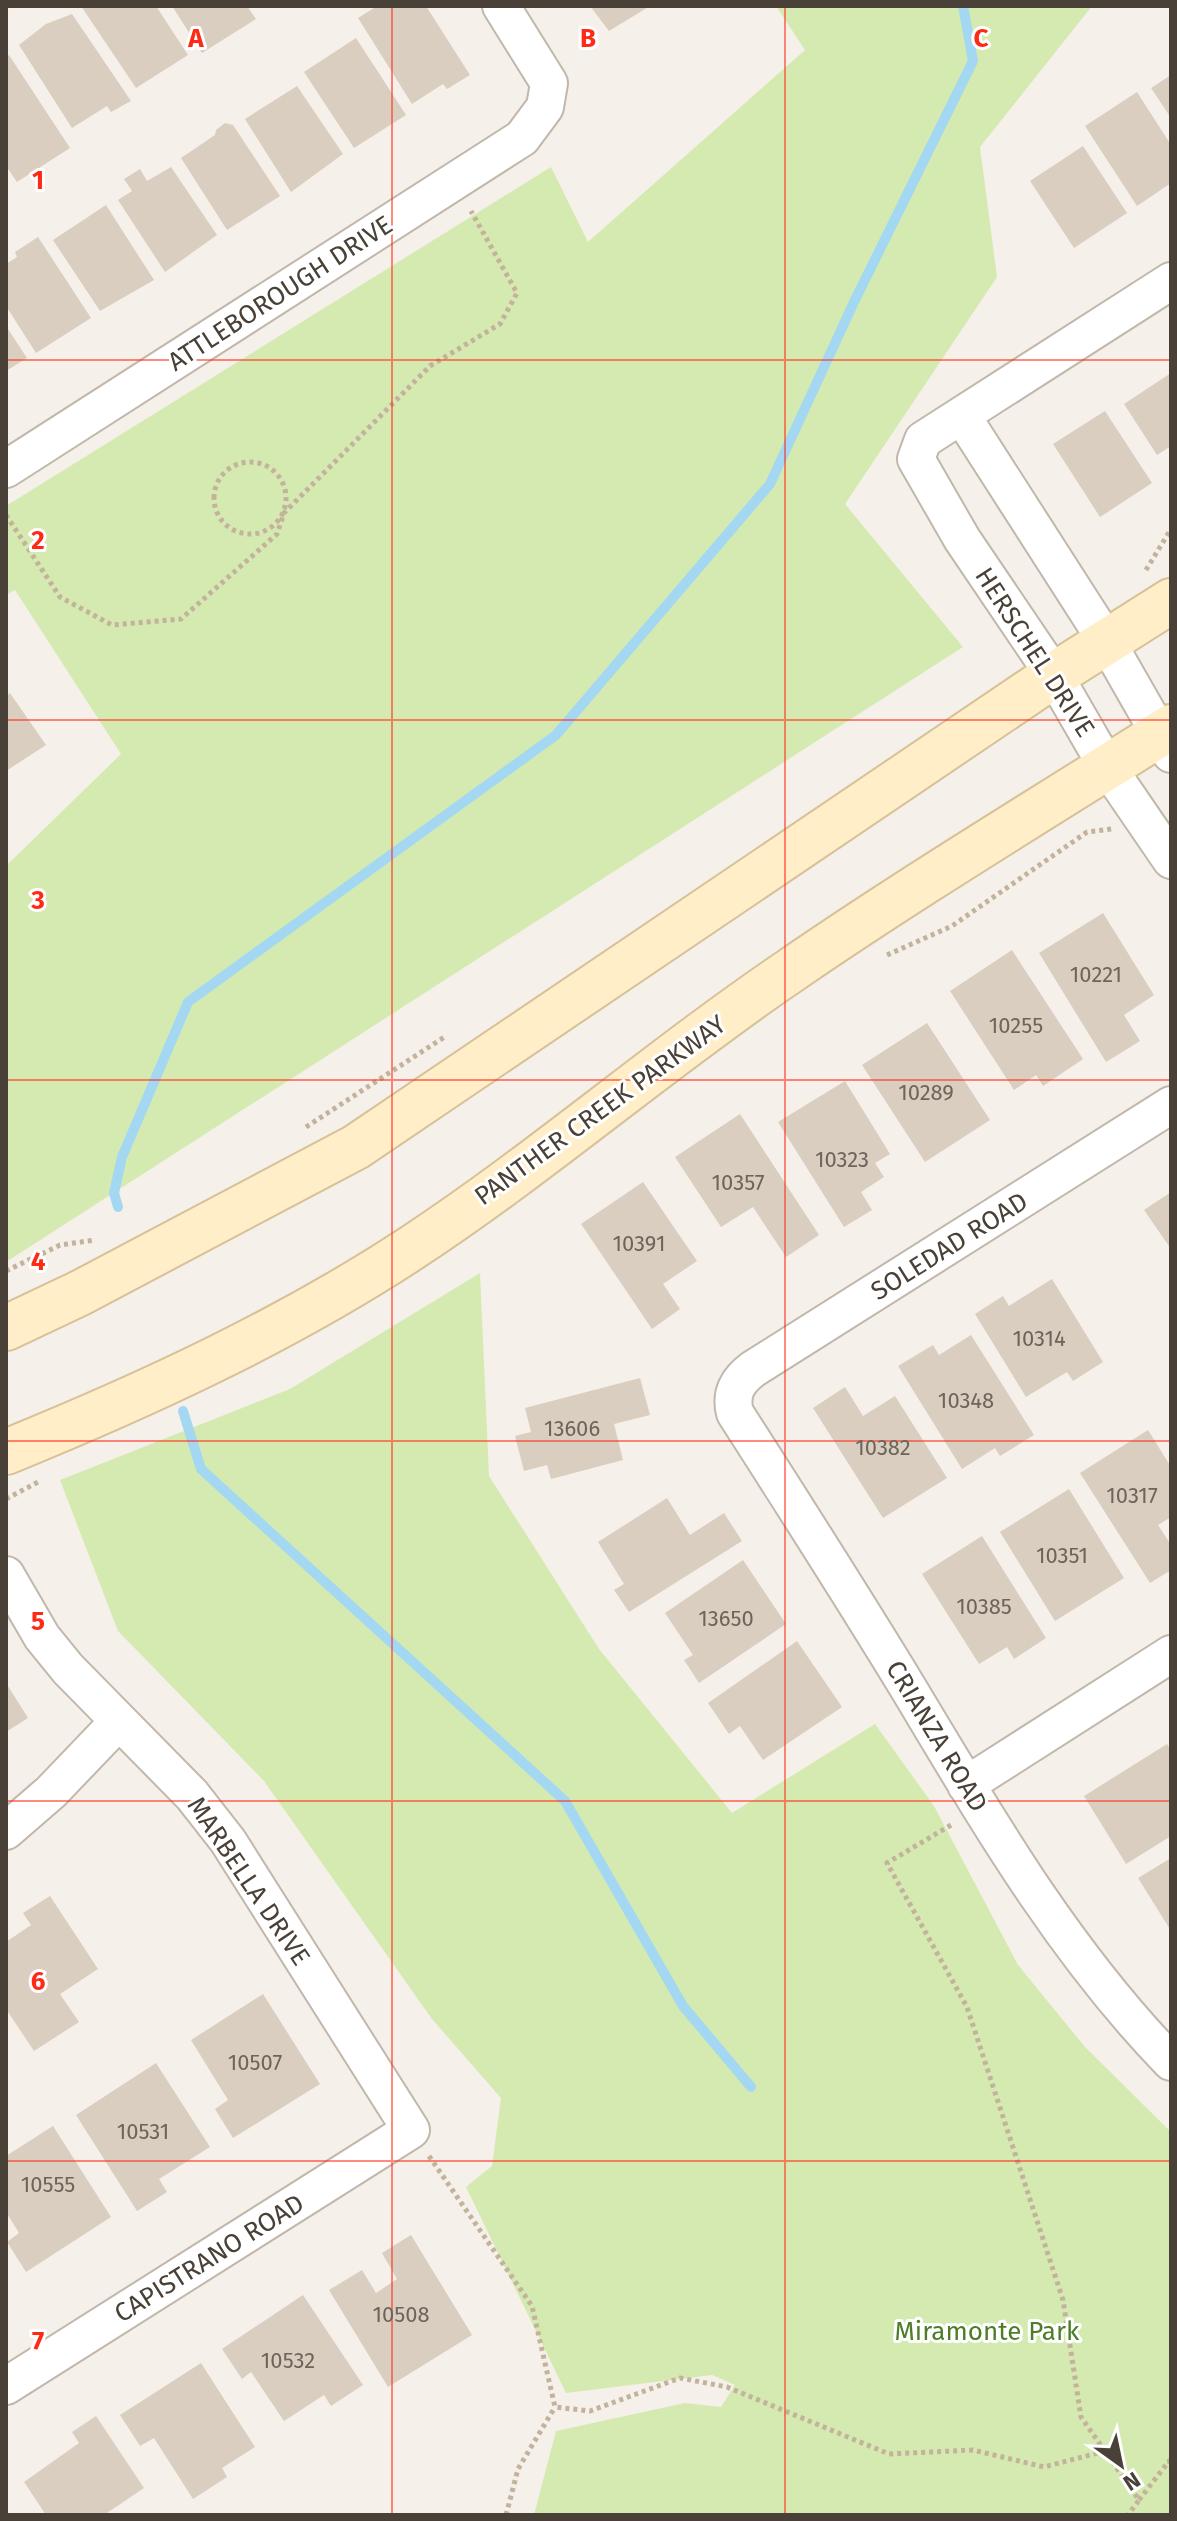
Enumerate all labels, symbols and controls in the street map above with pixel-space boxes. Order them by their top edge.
text: A [187,23,204,54]
text: B [580,23,596,54]
text: C [974,23,989,54]
text: 1 [32,165,44,196]
street label: ATTLEBOROUGH DRIVE [162,209,398,378]
text: 2 [31,525,45,556]
street label: HERSCHEL DRIVE [968,562,1101,743]
text: 3 [30,885,45,916]
house number: 10221 [1070,961,1122,988]
street label: PANTHER CREEK PARKWAY [469,1008,733,1212]
house number: 10255 [989,1012,1043,1039]
house number: 10289 [898,1079,954,1106]
house number: 10323 [815,1146,869,1173]
house number: 10357 [712,1169,765,1196]
street label: SOLEDAD ROAD [865,1186,1033,1307]
house number: 10391 [613,1230,665,1257]
text: 4 [31,1246,46,1277]
house number: 10314 [1012,1325,1066,1352]
house number: 10348 [938,1387,994,1414]
house number: 13606 [544,1415,600,1442]
house number: 10382 [855,1434,911,1461]
house number: 10317 [1106,1482,1158,1509]
house number: 10351 [1036,1542,1088,1569]
house number: 10385 [956,1593,1012,1620]
house number: 13650 [698,1605,754,1632]
text: 5 [31,1606,45,1637]
street label: CRIANZA ROAD [879,1655,994,1817]
street label: MARBELLA DRIVE [181,1791,316,1972]
text: 6 [31,1966,46,1997]
house number: 10507 [228,2049,282,2076]
house number: 10531 [117,2118,169,2145]
house number: 10555 [21,2171,75,2198]
street label: CAPISTRANO ROAD [109,2188,310,2329]
house number: 10508 [372,2301,430,2328]
park label: Miramonte Park [895,2316,1080,2347]
text: 7 [32,2326,44,2357]
house number: 10532 [261,2347,315,2374]
north arrow [1081,2425,1161,2505]
text: N [1118,2466,1145,2497]

